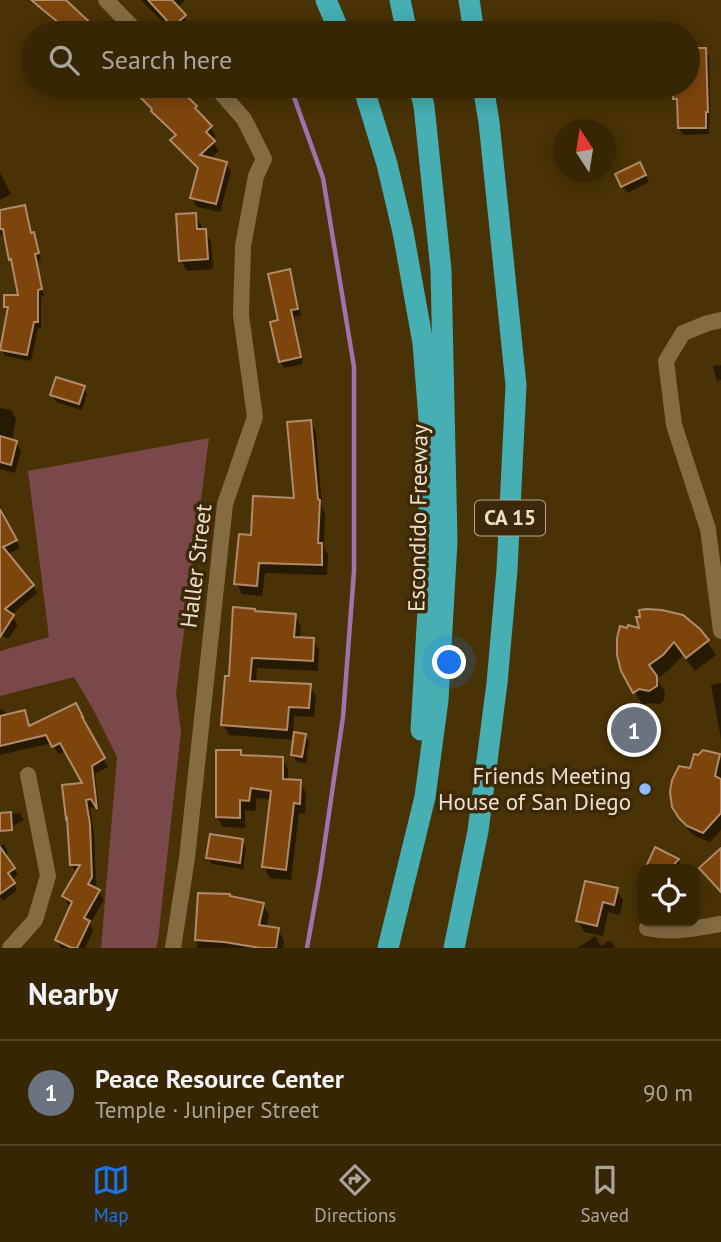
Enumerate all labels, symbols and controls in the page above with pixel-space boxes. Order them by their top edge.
search box [21,21,700,98]
icon: search [45,41,83,79]
text: Search here [101,43,232,76]
north arrow [553,119,616,182]
street label: Escondido Freeway [401,424,434,612]
road number: CA 15 [475,500,545,536]
street label: Haller Street [174,502,218,630]
your location [432,645,466,679]
pin: 1 [611,704,657,756]
place label: Friends Meeting House of San Diego [438,761,631,816]
marker: Friends Meeting House of San Diego [637,781,653,797]
map controls [637,864,700,927]
button: locate [637,864,700,927]
text: Nearby [28,974,118,1013]
text: Peace Resource Center [95,1062,344,1095]
text: 1 [44,1078,58,1107]
text: 90 m [643,1078,693,1107]
text: Temple · Juniper Street [95,1095,319,1124]
tab: Map [92,1161,130,1227]
tab: Directions [314,1161,396,1227]
tab: Saved [581,1161,629,1227]

